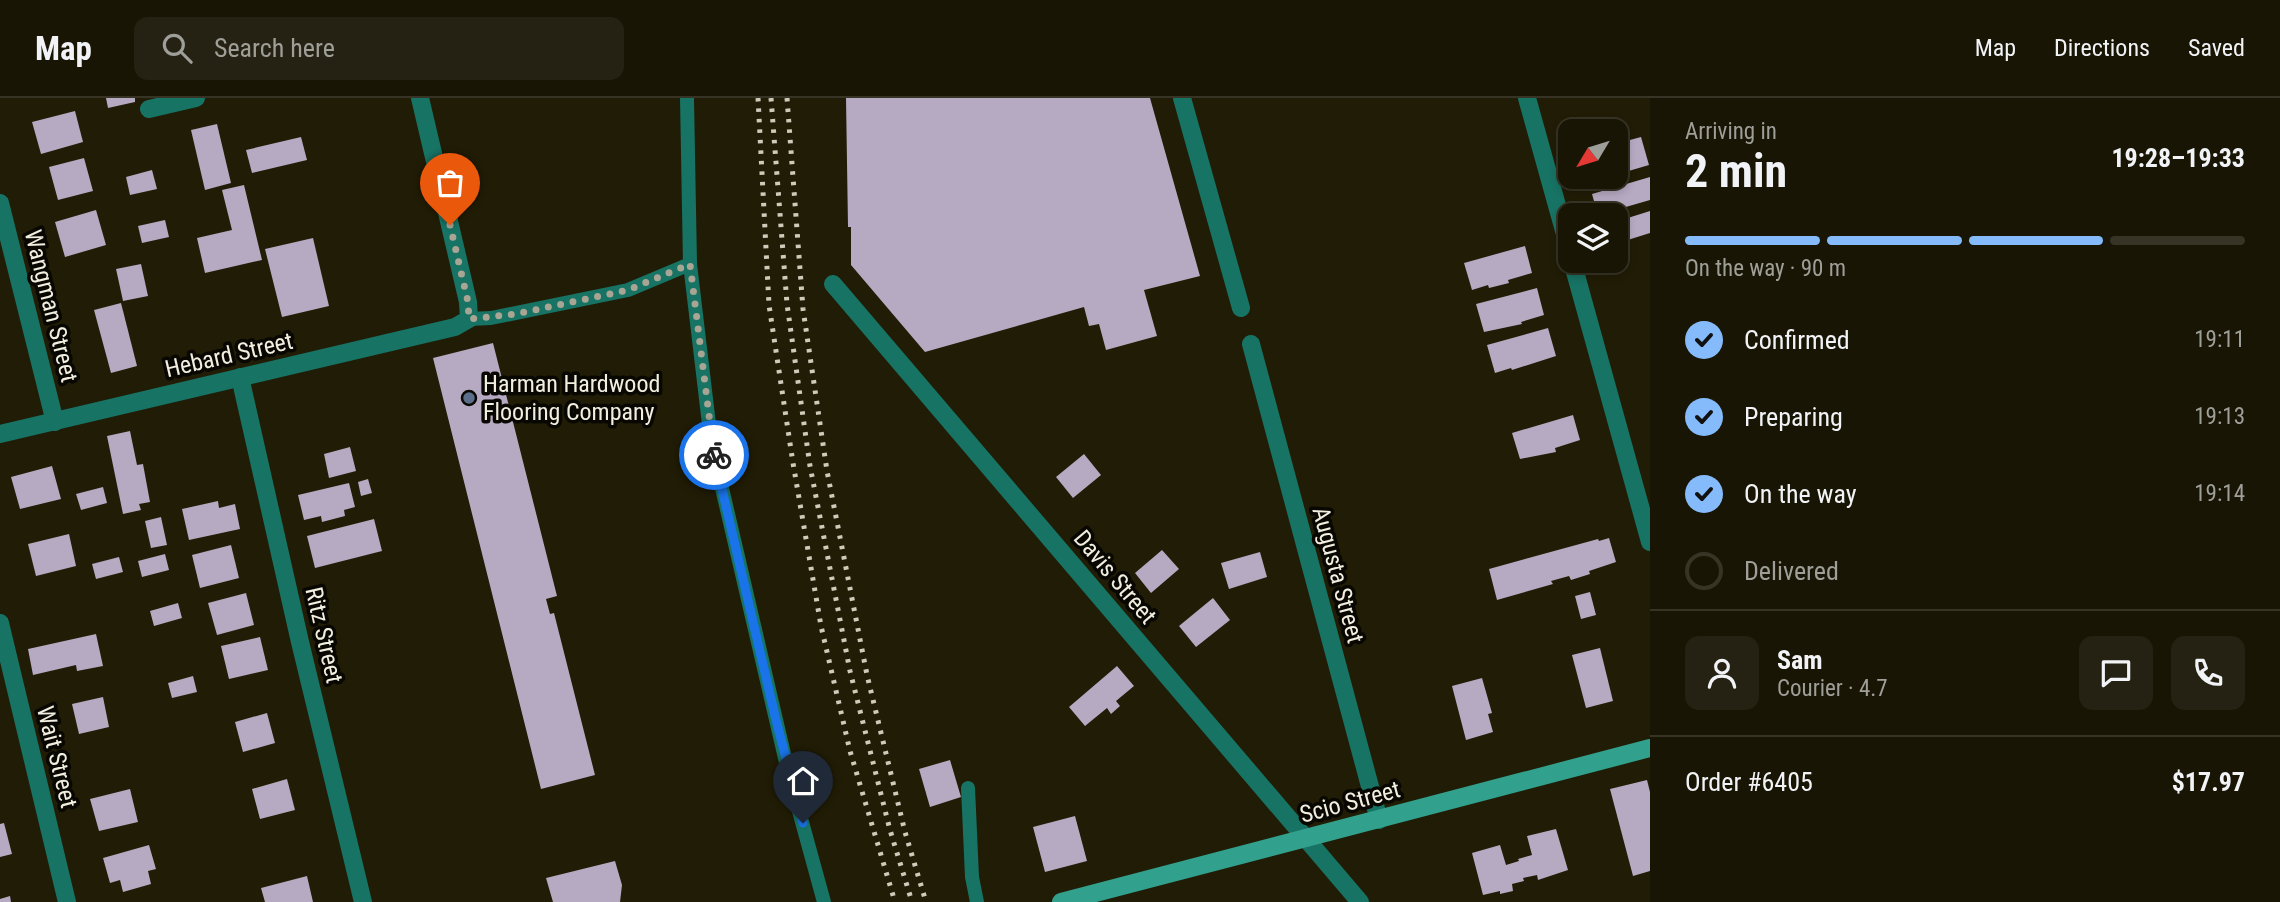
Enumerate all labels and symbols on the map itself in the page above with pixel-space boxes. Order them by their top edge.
north arrow [1558,119,1628,189]
pin [420,153,480,225]
street label: Wangman Street [19,227,83,385]
street label: Hebard Street [162,327,296,383]
place label: Harman Hardwood Flooring Company [483,370,660,426]
marker: Harman Hardwood Flooring Company [461,390,477,406]
courier [679,420,749,490]
street label: Augusta Street [1306,504,1370,646]
street label: Davis Street [1068,525,1162,629]
street label: Ritz Street [299,584,349,686]
street label: Wait Street [31,703,83,811]
pin [773,751,833,823]
street label: Scio Street [1297,775,1403,829]

